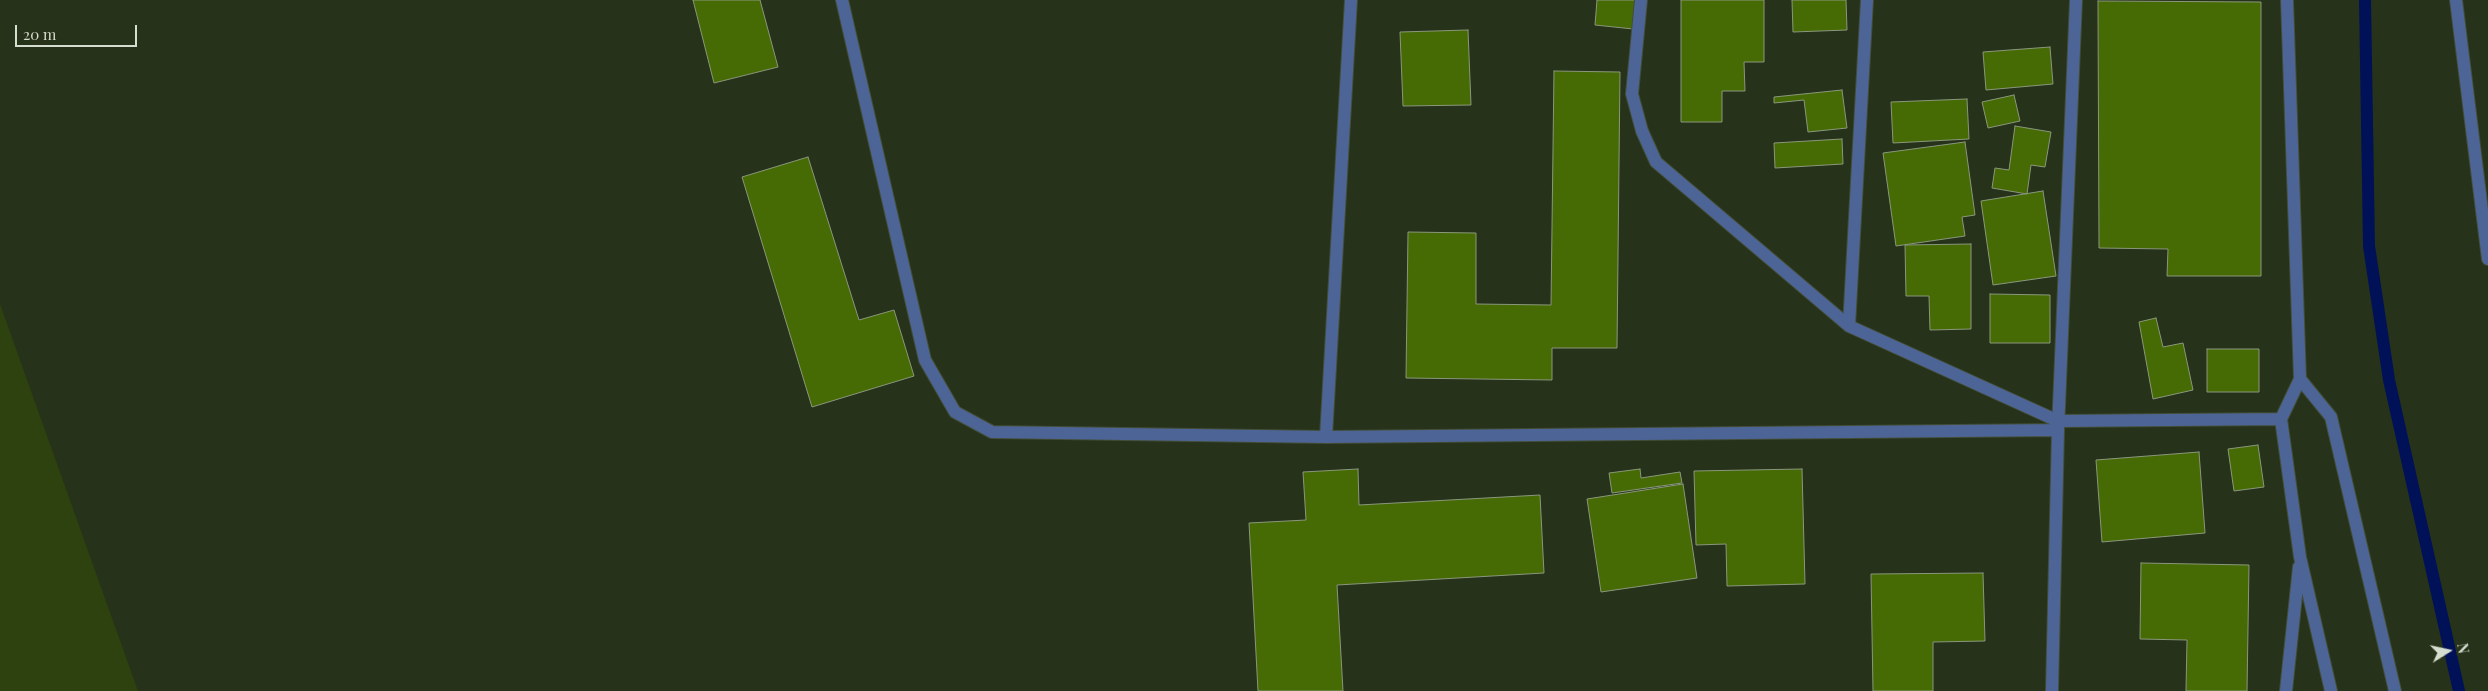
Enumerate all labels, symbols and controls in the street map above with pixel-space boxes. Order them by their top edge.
scale bar [18,15,140,47]
text: 20 m [23,24,56,44]
north arrow [2423,626,2473,676]
text: N [2453,642,2473,655]

